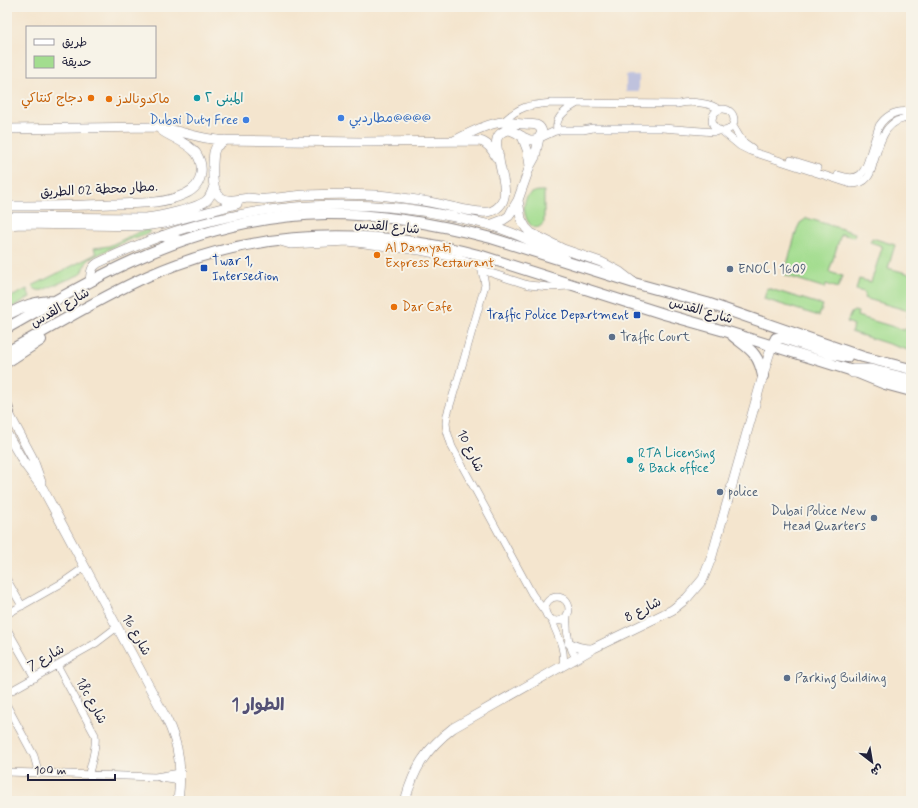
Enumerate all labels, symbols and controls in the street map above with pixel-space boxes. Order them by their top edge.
legend [26,26,156,78]
text: طريق [62,35,87,51]
text: حديقة [62,55,91,71]
place label: دجاج كنتاكي [21,90,83,109]
place label: المبنى ٢ [205,90,244,107]
place label: ماكدونالدز [116,91,170,108]
marker: دجاج كنتاكي [86,93,96,103]
marker: المبنى ٢ [192,93,202,103]
marker: ماكدونالدز [104,94,114,104]
place label: مطاردبي@@@@ [349,110,431,129]
place label: Dubai Duty Free [150,112,238,129]
marker: مطاردبي@@@@ [336,113,346,123]
marker: Dubai Duty Free [241,115,251,125]
street label: مطار محطة 02 الطريق. [40,178,158,202]
street label: شارع القدس [354,216,420,238]
place label: Al Damyati Express Restaurant [385,240,495,272]
marker: Al Damyati Express Restaurant [372,250,382,260]
place label: Twar 1, Intersection [212,253,279,285]
place label: ENOC | 1609 [738,261,806,278]
marker: Twar 1, Intersection [199,263,209,273]
marker: ENOC | 1609 [725,264,735,274]
street label: شارع القدس [27,284,93,332]
street label: شارع القدس [667,294,735,328]
place label: Dar Cafe [402,299,453,316]
marker: Dar Cafe [389,302,399,312]
place label: Traffic Police Department [487,307,629,324]
marker: Traffic Police Department [632,310,642,320]
place label: Traffic Court [620,329,690,346]
marker: Traffic Court [607,332,617,342]
street label: شارع 10 [453,427,487,475]
place label: RTA Licensing & Back office [638,445,715,477]
marker: RTA Licensing & Back office [625,455,635,465]
place label: police [728,484,758,501]
marker: police [715,487,725,497]
place label: Dubai Police New Head Quarters [771,503,866,535]
marker: Dubai Police New Head Quarters [869,513,879,523]
street label: شارع 8 [622,594,664,626]
street label: شارع 16 [118,611,154,659]
street label: شارع 7 [25,641,67,675]
place label: Parking Building [795,670,887,689]
marker: Parking Building [782,673,792,683]
street label: 18c شارع [72,675,110,727]
district label: الطوار 1 [232,694,284,716]
north arrow [852,742,892,782]
scale bar [28,756,115,782]
text: ش [868,761,885,779]
text: 100 m [34,763,66,779]

